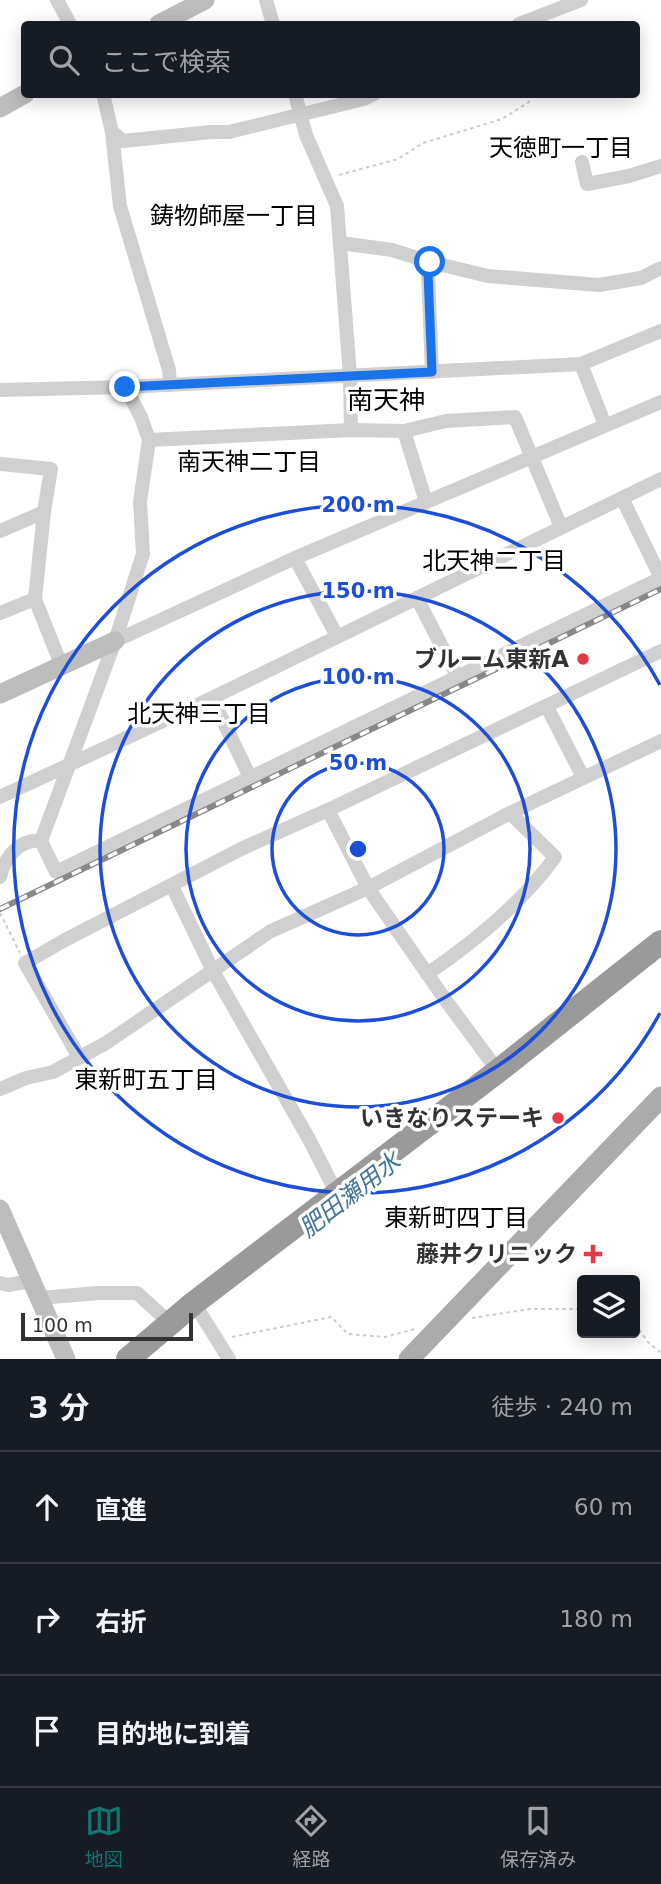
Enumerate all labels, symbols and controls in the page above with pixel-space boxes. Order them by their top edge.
search box [21,21,640,98]
icon: search [45,41,83,79]
text: ここで検索 [101,47,231,77]
district label: 天徳町一丁目 [489,134,633,162]
district label: 鋳物師屋一丁目 [150,202,318,230]
route start [414,246,445,277]
route end [109,371,140,402]
district label: 南天神 [347,385,425,415]
district label: 南天神二丁目 [177,448,321,476]
text: 200 m [321,493,395,517]
district label: 北天神二丁目 [422,547,566,575]
text: 150 m [321,579,395,603]
place label: ブルーム東新A [414,646,569,672]
marker: ブルーム東新A [575,651,591,667]
text: 100 m [321,665,395,689]
district label: 北天神三丁目 [127,700,271,728]
text: 50 m [329,751,387,775]
centre of rings [346,837,370,861]
district label: 東新町五丁目 [74,1066,218,1094]
place label: いきなりステーキ [360,1105,544,1131]
marker: いきなりステーキ [550,1110,566,1126]
water label: 肥田瀬用水 [294,1145,408,1243]
district label: 東新町四丁目 [384,1204,528,1232]
place label: 藤井クリニック [416,1241,577,1267]
marker: 藤井クリニック [583,1244,603,1264]
map controls [577,1275,640,1338]
button: layers [577,1275,640,1338]
scale bar [21,1310,192,1342]
text: 100 m [32,1314,93,1336]
text: 3 分 [28,1390,89,1425]
text: 徒歩 · 240 m [491,1394,633,1420]
icon: ahead [28,1488,66,1526]
text: 60 m [574,1494,633,1520]
text: 直進 [95,1495,147,1525]
icon: right [28,1600,66,1638]
text: 180 m [559,1606,633,1632]
text: 右折 [95,1607,147,1637]
icon: arrive [28,1712,66,1750]
text: 目的地に到着 [95,1719,251,1749]
tab: 地図 [85,1802,123,1871]
tab: 経路 [292,1802,330,1871]
tab: 保存済み [500,1802,576,1871]

